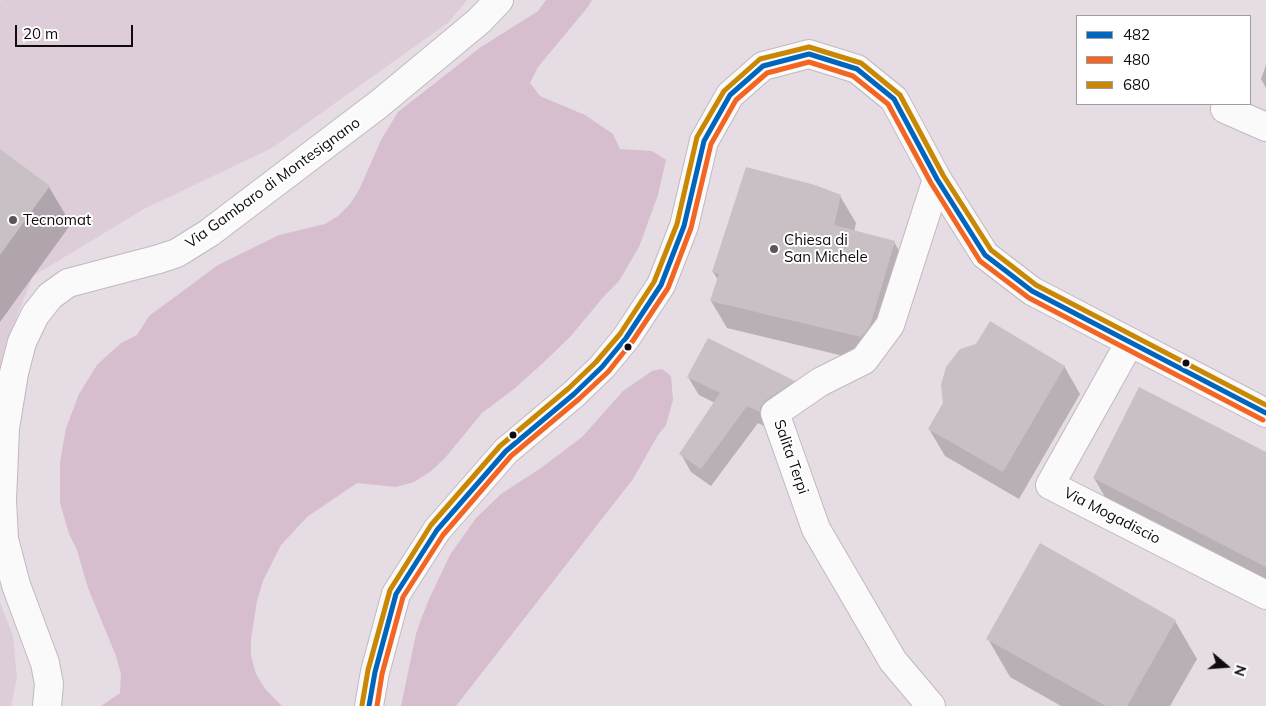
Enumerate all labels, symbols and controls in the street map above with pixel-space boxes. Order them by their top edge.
scale bar [18,15,135,47]
legend [1076,15,1251,105]
text: 20 m [23,24,58,43]
text: 482 [1123,25,1150,44]
text: 480 [1123,50,1150,69]
text: 680 [1123,75,1150,94]
street label: Via Gambaro di Montesignano [182,114,364,252]
place label: Tecnomat [23,211,91,229]
marker: Tecnomat [7,214,19,226]
place label: Chiesa di San Michele [784,231,868,266]
marker: Chiesa di San Michele [768,243,780,255]
unlabelled marker [623,342,633,352]
unlabelled marker [1181,358,1191,368]
street label: Salita Terpi [770,417,812,497]
unlabelled marker [508,430,518,440]
street label: Via Mogadiscio [1061,484,1163,548]
north arrow [1201,641,1251,691]
text: N [1230,663,1250,678]

